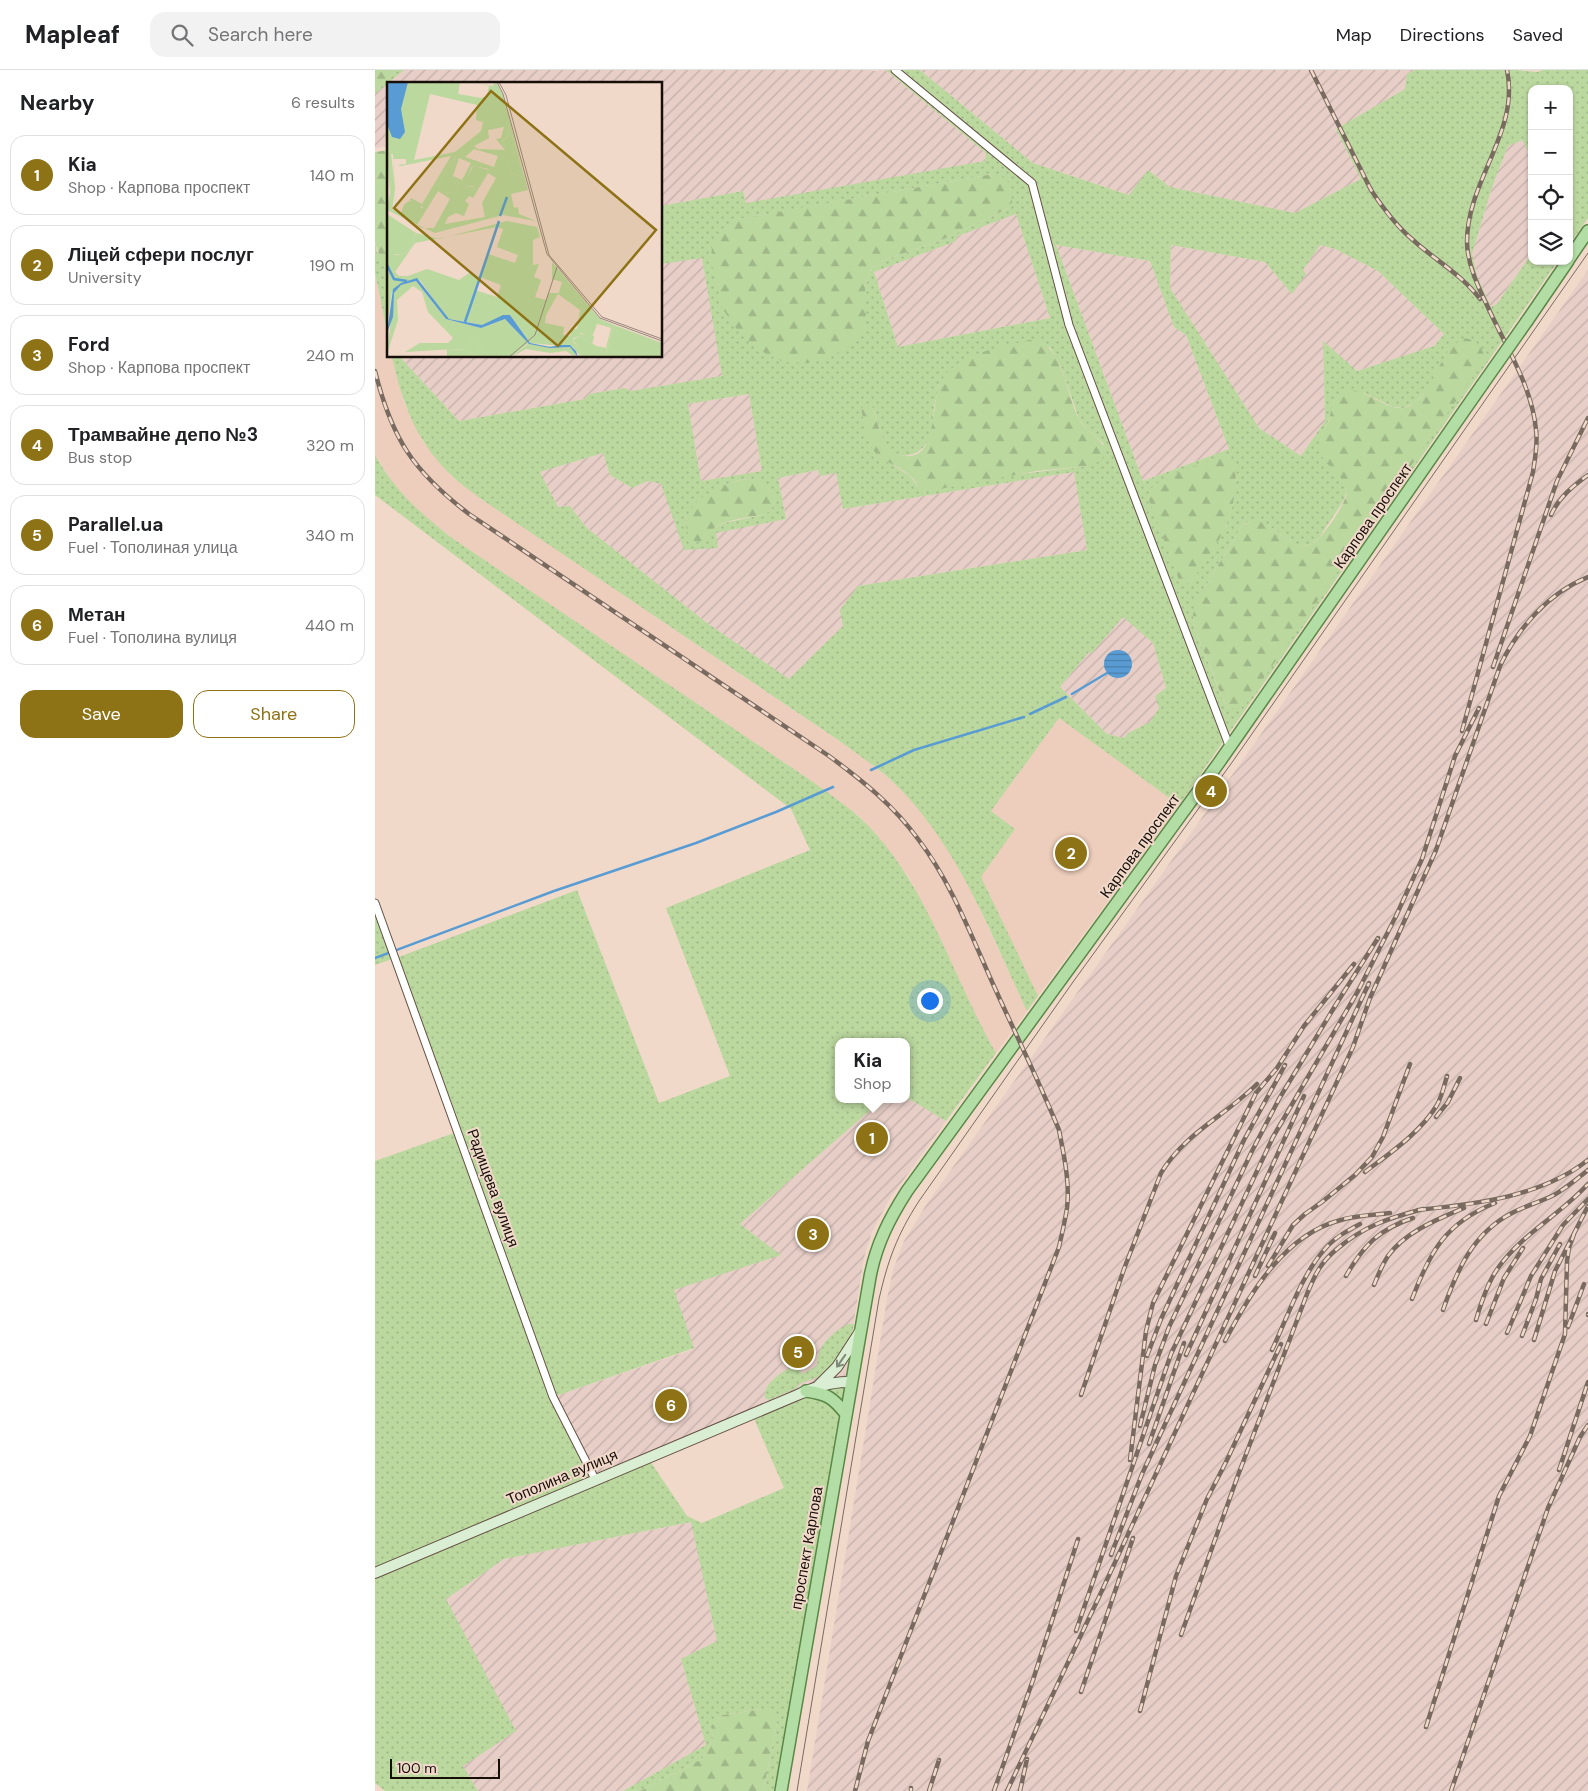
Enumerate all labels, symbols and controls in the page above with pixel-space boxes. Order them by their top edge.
search box [150,12,500,57]
text: Mapleaf [25,19,120,50]
icon: search [168,21,196,49]
text: Search here [208,22,313,47]
text: Map [1336,23,1372,47]
text: Directions [1400,23,1485,47]
text: Saved [1513,23,1563,47]
inset map [387,82,663,358]
map controls [1528,85,1573,265]
button: + [1528,85,1573,130]
text: Nearby [20,89,94,117]
text: 6 results [291,92,355,113]
button: − [1528,130,1573,175]
text: Kia [68,152,97,177]
text: 1 [34,165,40,186]
text: 140 m [310,165,354,186]
button: locate [1528,175,1573,220]
text: Shop · Карпова проспект [68,177,250,198]
button: layers [1528,220,1573,265]
text: Ліцей сфери послуг [68,242,254,267]
text: 2 [32,255,42,276]
text: 190 m [310,255,354,276]
text: University [68,267,142,288]
text: Ford [68,332,110,357]
text: 3 [32,345,42,366]
text: 240 m [306,345,354,366]
text: Shop · Карпова проспект [68,357,250,378]
text: Трамвайне депо №3 [68,422,258,447]
text: 4 [32,435,42,456]
text: 320 m [306,435,354,456]
text: Bus stop [68,447,132,468]
street label: Карпова проспект [1329,459,1417,573]
text: Parallel.ua [68,512,163,537]
text: 5 [32,525,42,546]
text: 340 m [305,525,354,546]
text: Fuel · Тополиная улица [68,537,238,558]
text: Метан [68,602,126,627]
text: 6 [32,615,42,636]
text: 440 m [305,615,354,636]
text: Fuel · Тополина вулиця [68,627,237,648]
button: Save [20,690,183,738]
button: Share [193,690,355,738]
pin: 4 [1195,772,1227,810]
street label: Карпова проспект [1095,790,1185,902]
pin: 2 [1055,834,1087,872]
your location [917,988,943,1014]
popup [835,1038,910,1103]
text: Kia [854,1048,882,1073]
text: Shop [854,1073,891,1094]
pin: 1 [856,1119,888,1157]
street label: Радищева вулиця [462,1126,524,1250]
pin: 3 [797,1215,829,1253]
pin: 5 [782,1333,814,1371]
one-way arrow [836,1353,846,1367]
pin: 6 [655,1386,687,1424]
street label: Тополина вулиця [503,1445,621,1509]
street label: проспект Карпова [786,1484,828,1611]
scale bar [390,1756,500,1779]
text: 100 m [397,1759,437,1777]

